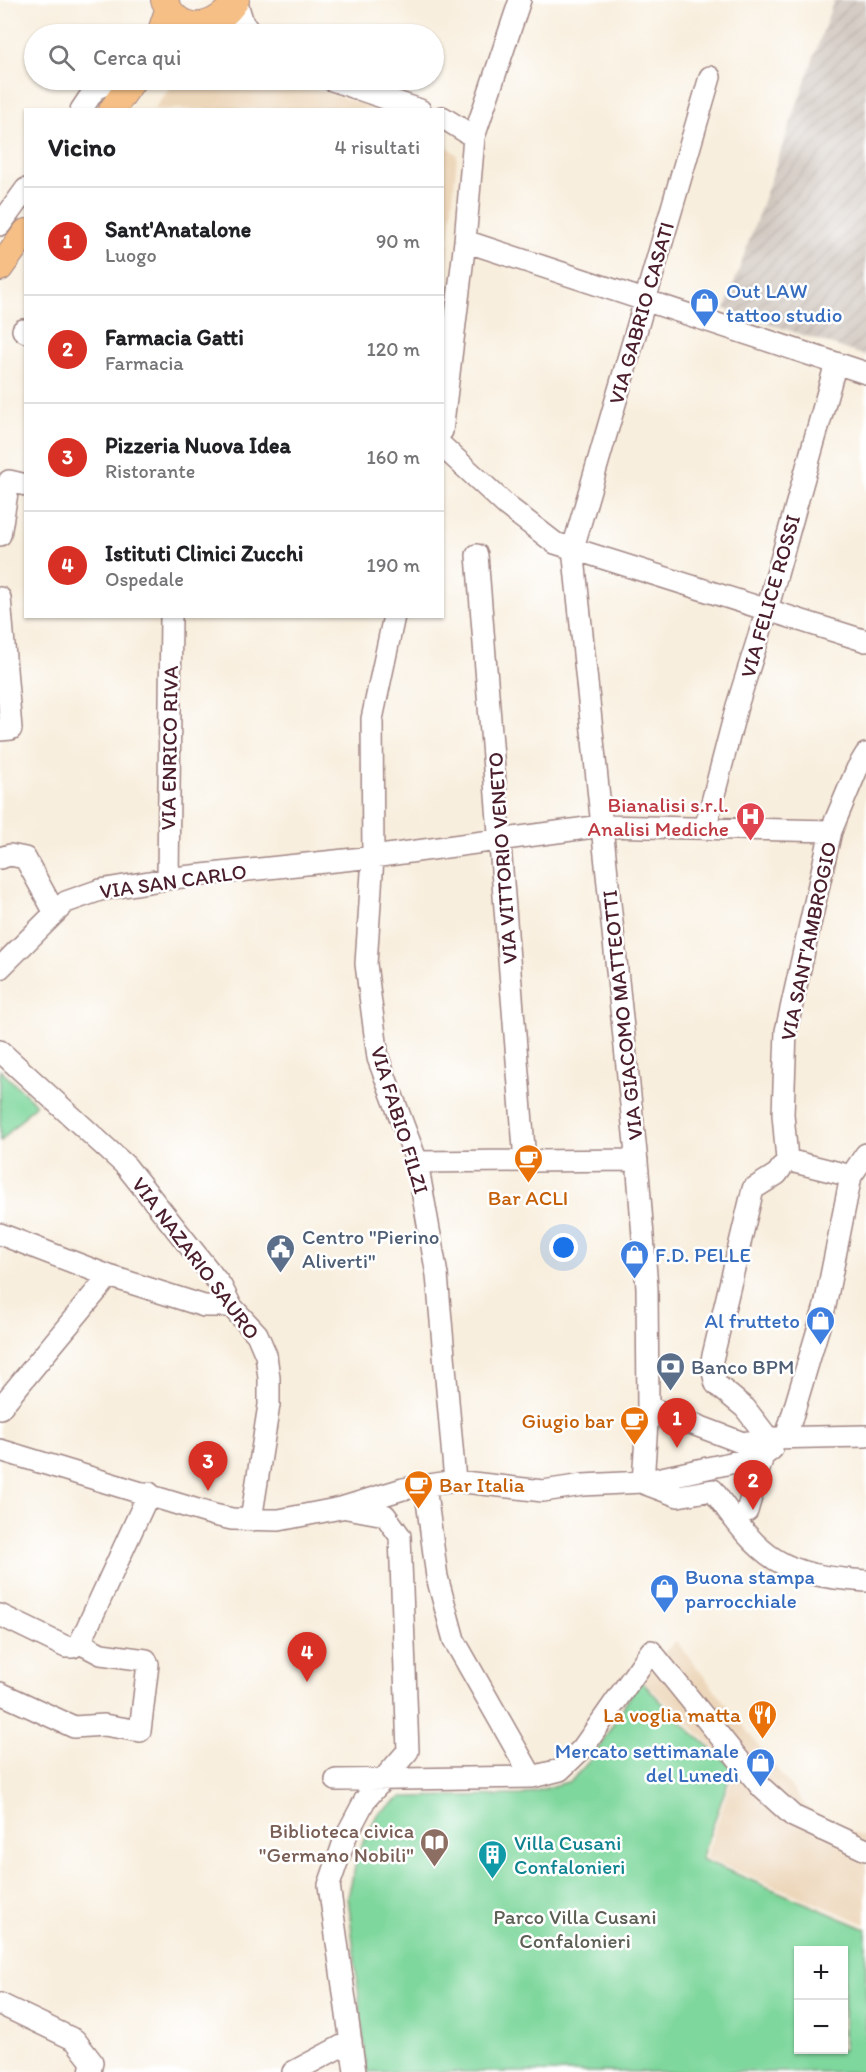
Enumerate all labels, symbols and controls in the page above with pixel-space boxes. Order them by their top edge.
search box [24,24,444,90]
icon: search [45,41,78,74]
text: Cerca qui [93,44,181,71]
text: Vicino [48,131,116,163]
text: 4 risultati [334,135,420,159]
text: Sant'Anatalone [105,216,251,243]
street label: VIA GABRIO CASATI [603,219,679,407]
text: 1 [63,229,72,253]
text: 90 m [376,229,420,253]
text: Luogo [105,243,157,267]
place label: Out LAW tattoo studio [726,278,842,327]
shop icon: Out LAW tattoo studio [689,286,721,328]
text: Farmacia Gatti [105,324,244,351]
text: 2 [62,337,73,361]
text: 120 m [367,337,420,361]
text: Farmacia [105,351,184,375]
text: Pizzeria Nuova Idea [105,432,291,459]
text: 3 [62,445,73,469]
text: 160 m [367,445,420,469]
text: Ristorante [105,459,195,483]
street label: VIA FELICE ROSSI [735,511,805,681]
text: Istituti Clinici Zucchi [105,540,303,567]
text: 4 [61,553,74,577]
text: 190 m [367,553,420,577]
text: Ospedale [105,567,184,591]
street label: VIA ENRICO RIVA [155,665,183,831]
street label: VIA VITTORIO VENETO [482,751,522,965]
place label: Bianalisi s.r.l. Analisi Mediche [588,792,729,841]
hospital icon: Bianalisi s.r.l. Analisi Mediche [734,800,766,842]
street label: VIA SANT'AMBROGIO [775,839,841,1043]
street label: VIA SAN CARLO [98,858,248,904]
street label: VIA GIACOMO MATTEOTTI [596,889,648,1141]
street label: VIA FABIO FILZI [366,1043,434,1197]
cafe icon: Bar ACLI [512,1142,544,1184]
street label: VIA NAZARIO SAURO [127,1172,265,1344]
place label: Bar ACLI [488,1185,568,1210]
place label: Centro "Pierino Aliverti" [302,1224,440,1273]
public building icon: Centro "Pierino Aliverti" [265,1232,297,1274]
your location [549,1233,578,1262]
shop icon: F.D. PELLE [618,1238,650,1280]
place label: F.D. PELLE [655,1242,751,1267]
shop icon: Al frutteto [805,1304,837,1346]
place label: Al frutteto [705,1308,800,1333]
bank icon: Banco BPM [654,1350,686,1392]
place label: Banco BPM [691,1354,794,1379]
pin: 1 [658,1398,696,1448]
cafe icon: Giugio bar [619,1404,651,1446]
place label: Giugio bar [521,1408,615,1433]
pin: 3 [188,1442,228,1491]
pin: 2 [734,1460,772,1510]
cafe icon: Bar Italia [402,1468,434,1510]
place label: Bar Italia [439,1472,525,1497]
place label: Buona stampa parrocchiale [685,1564,815,1613]
shop icon: Buona stampa parrocchiale [648,1572,680,1614]
pin: 4 [288,1632,326,1682]
restaurant icon: La voglia matta [746,1698,778,1740]
place label: La voglia matta [603,1702,741,1727]
place label: Mercato settimanale del Lunedì [555,1738,739,1787]
shop icon: Mercato settimanale del Lunedì [744,1746,776,1788]
place label: Biblioteca civica "Germano Nobili" [259,1818,414,1867]
library icon: Biblioteca civica "Germano Nobili" [419,1826,451,1868]
place label: Villa Cusani Confalonieri [514,1830,625,1879]
building icon: Villa Cusani Confalonieri [477,1838,509,1880]
park label: Parco Villa Cusani Confalonieri [493,1904,657,1953]
map controls [794,1946,848,2054]
button: + [794,1946,848,2000]
button: − [794,2000,848,2054]

